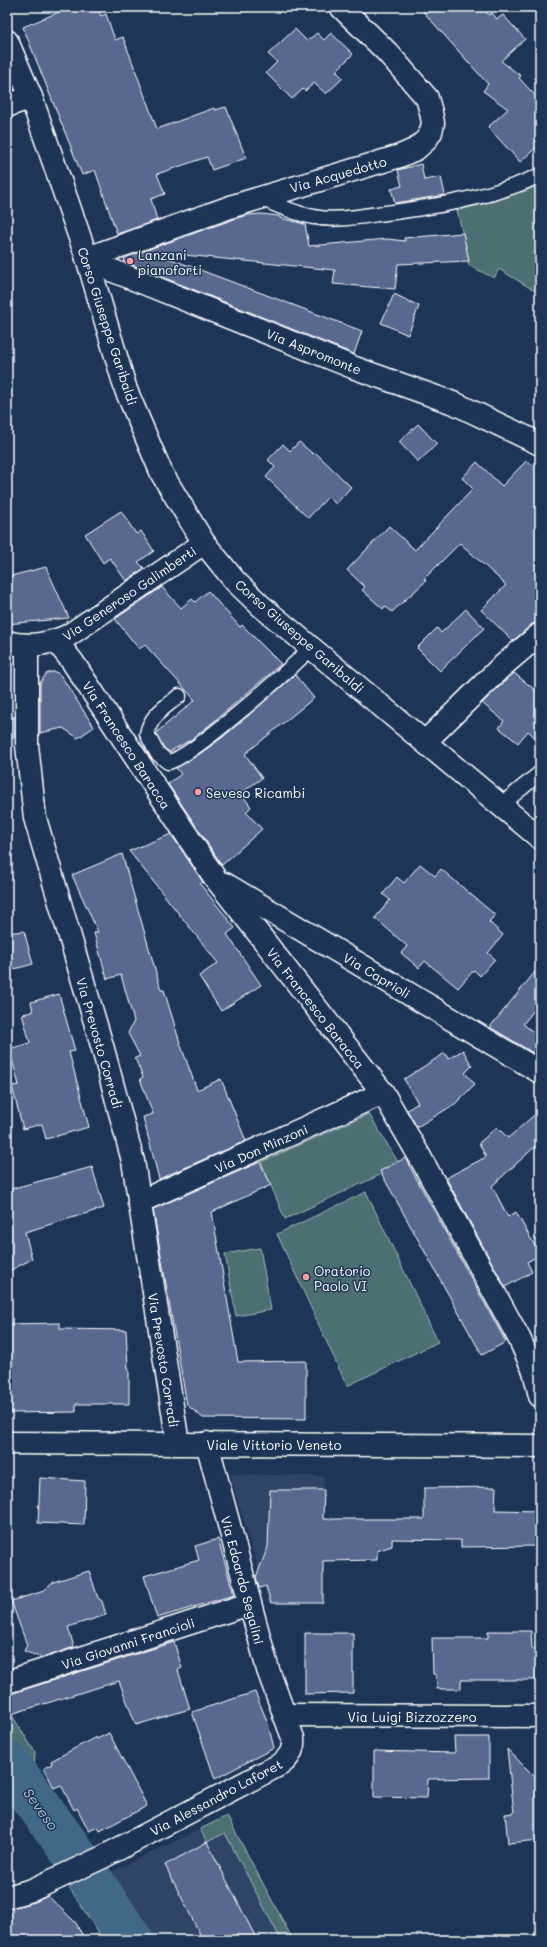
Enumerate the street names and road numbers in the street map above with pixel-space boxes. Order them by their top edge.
street label: Via Acquedotto [288,152,389,196]
street label: Corso Giuseppe Garibaldi [74,245,142,407]
street label: Via Aspromonte [264,324,364,378]
street label: Via Generoso Galimberti [59,542,199,644]
street label: Corso Giuseppe Garibaldi [232,575,368,697]
street label: Via Francesco Baracca [79,678,175,812]
street label: Via Francesco Baracca [263,944,369,1072]
street label: Via Caprioli [340,948,414,1002]
street label: Via Prevosto Corradi [73,975,127,1111]
street label: Via Don Minzoni [212,1120,310,1176]
street label: Via Prevosto Corradi [145,1292,183,1428]
street label: Viale Vittorio Veneto [207,1436,342,1453]
street label: Via Edoardo Segalini [218,1514,268,1646]
street label: Via Giovanni Francioli [59,1613,197,1673]
street label: Via Luigi Bizzozzero [347,1708,477,1725]
street label: Via Alessandro Laforet [147,1755,285,1839]

